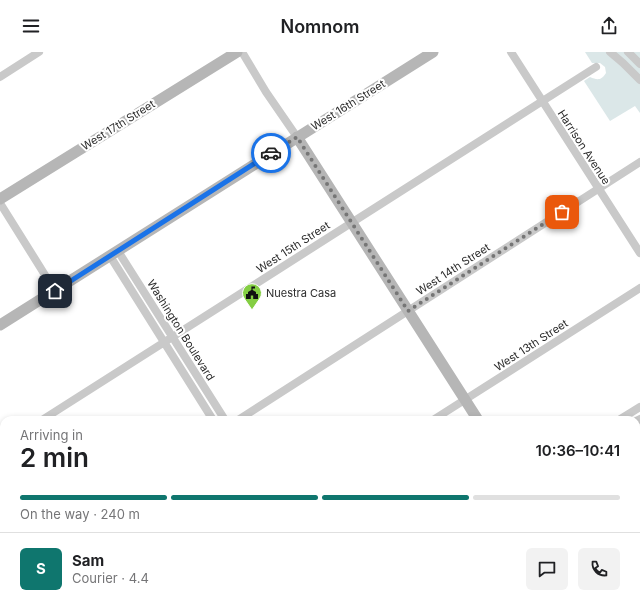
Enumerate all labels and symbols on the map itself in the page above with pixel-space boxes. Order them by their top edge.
street label: West 16th Street [308,76,388,133]
street label: West 17th Street [79,97,158,153]
street label: Harrison Avenue [555,107,613,187]
courier [251,133,291,173]
pin [545,195,579,229]
street label: West 15th Street [254,218,333,276]
street label: West 14th Street [414,240,493,298]
pin [38,274,72,308]
street label: Washington Boulevard [144,277,218,383]
public building icon: Nuestra Casa [241,282,263,310]
place label: Nuestra Casa [266,286,336,300]
street label: West 13th Street [492,316,571,374]

